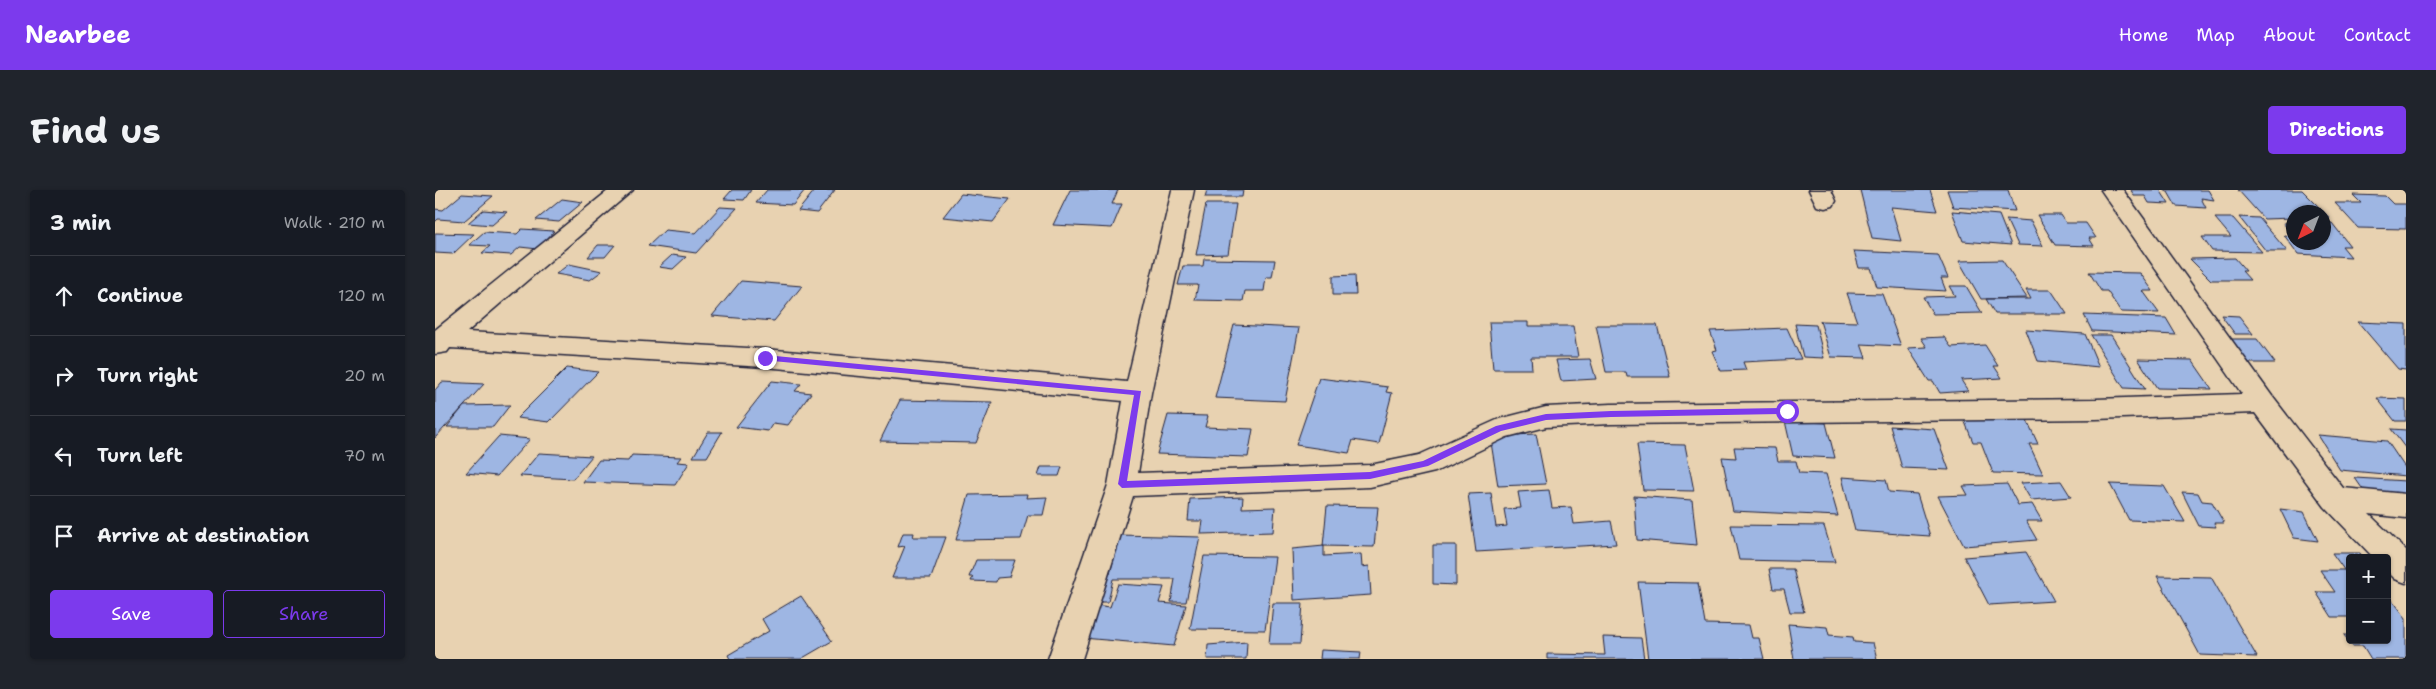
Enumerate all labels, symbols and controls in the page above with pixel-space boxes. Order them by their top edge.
text: Nearbee [25,19,131,51]
text: Home [2119,23,2168,47]
text: Map [2196,23,2235,47]
text: About [2263,23,2316,47]
text: Contact [2344,23,2411,47]
button: Directions [2268,106,2406,154]
text: Find us [30,107,161,154]
north arrow [2286,205,2331,250]
text: 3 min [50,209,111,237]
text: Walk · 210 m [284,212,385,233]
icon: ahead [50,282,78,310]
text: Continue [97,283,183,308]
text: 120 m [338,285,385,306]
route end [754,347,777,370]
icon: right [50,362,78,390]
text: Turn right [97,363,198,388]
text: 20 m [344,365,385,386]
route start [1776,400,1799,423]
icon: left [50,442,78,470]
text: Turn left [97,443,183,468]
text: 70 m [344,445,385,466]
icon: arrive [50,522,78,550]
text: Arrive at destination [97,523,309,548]
map controls [2346,554,2391,644]
button: + [2346,554,2391,599]
button: Save [50,590,213,638]
button: Share [223,590,385,638]
button: − [2346,599,2391,644]

